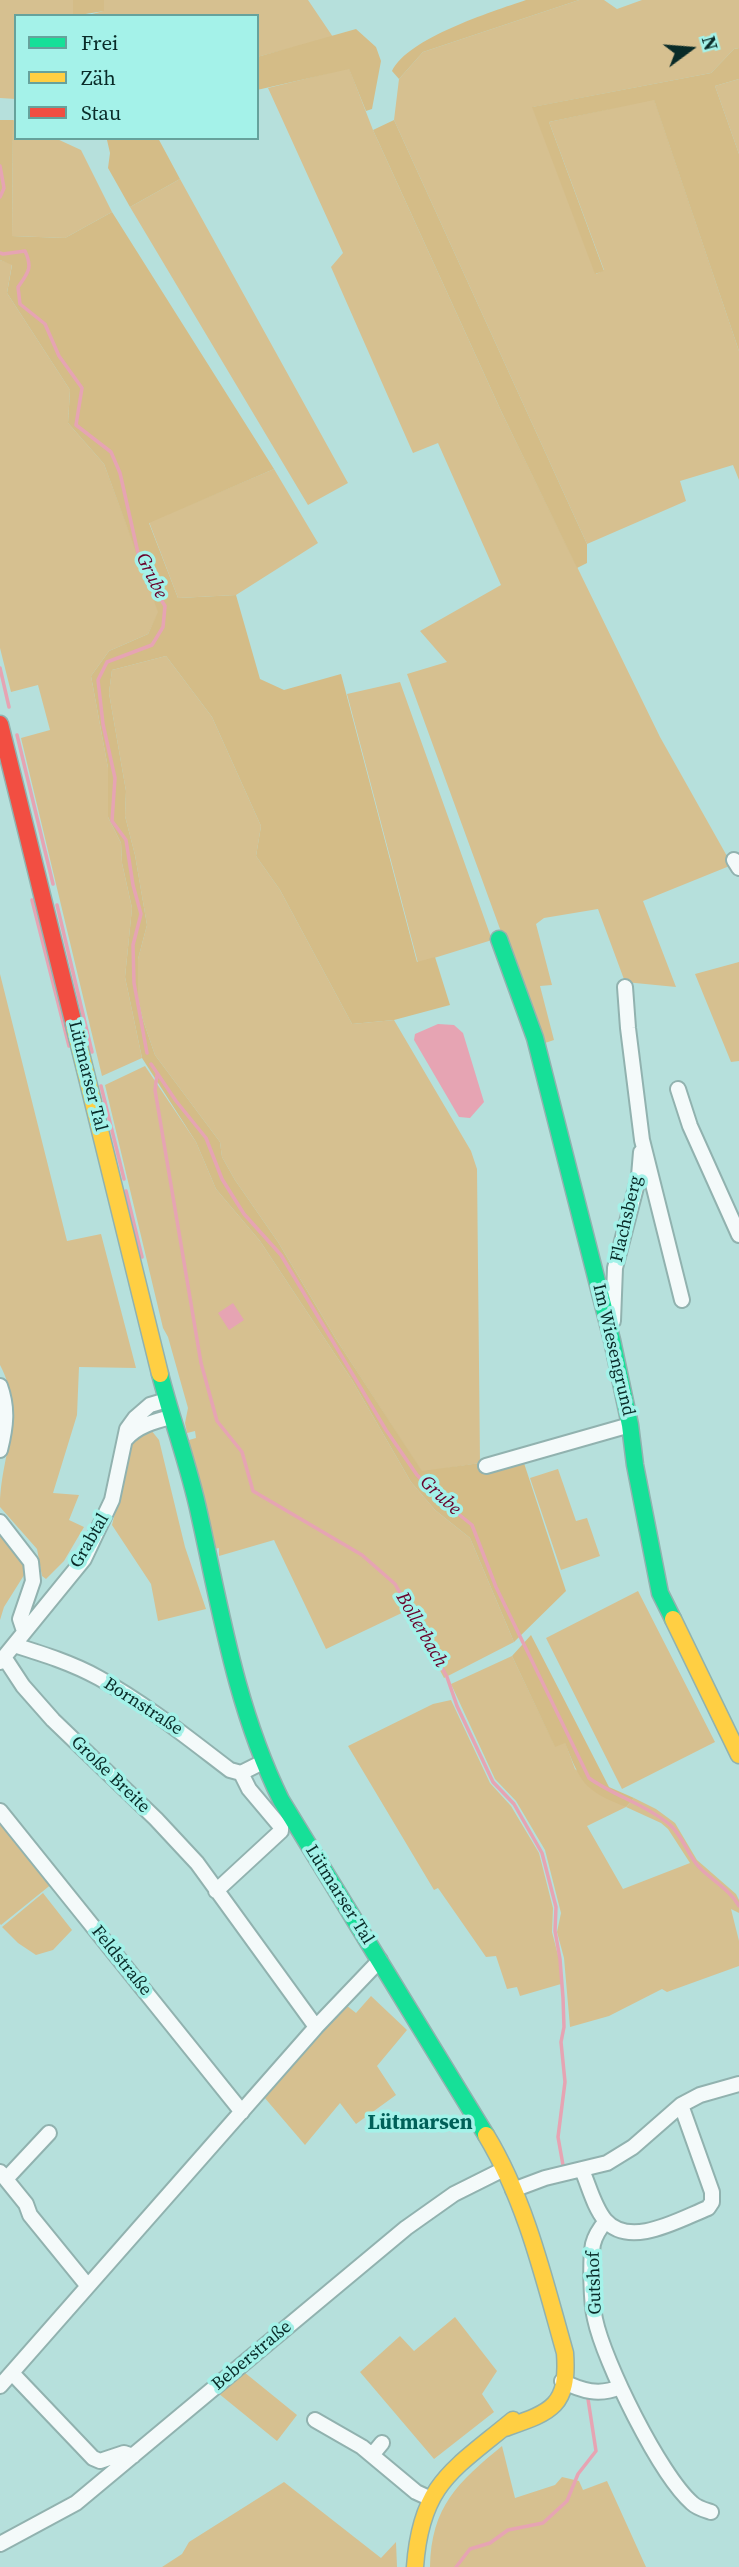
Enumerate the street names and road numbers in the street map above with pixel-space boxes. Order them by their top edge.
street label: Lütmarser Tal [63,1019,111,1133]
street label: Flachsberg [607,1174,647,1264]
street label: Im Wiesengrund [587,1282,639,1418]
street label: Grabtal [66,1510,114,1572]
street label: Bornstraße [99,1673,187,1741]
street label: Große Breite [66,1732,154,1818]
street label: Lütmarser Tal [300,1841,378,1949]
street label: Feldstraße [86,1921,156,2001]
street label: Gutshof [583,2251,607,2315]
street label: Beberstraße [208,2316,296,2396]

